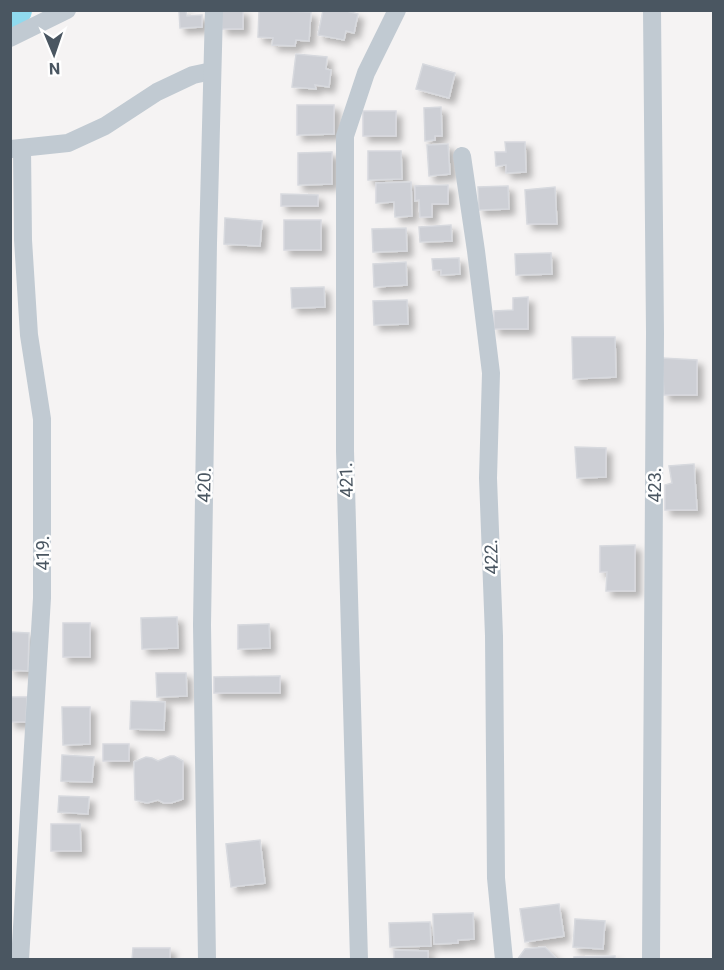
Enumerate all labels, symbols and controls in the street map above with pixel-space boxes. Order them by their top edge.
north arrow [24,24,84,84]
text: N [49,59,60,78]
street label: 421. [335,462,357,498]
street label: 420. [193,467,215,503]
street label: 423. [644,467,665,503]
street label: 419. [32,535,53,571]
street label: 422. [480,539,502,575]

